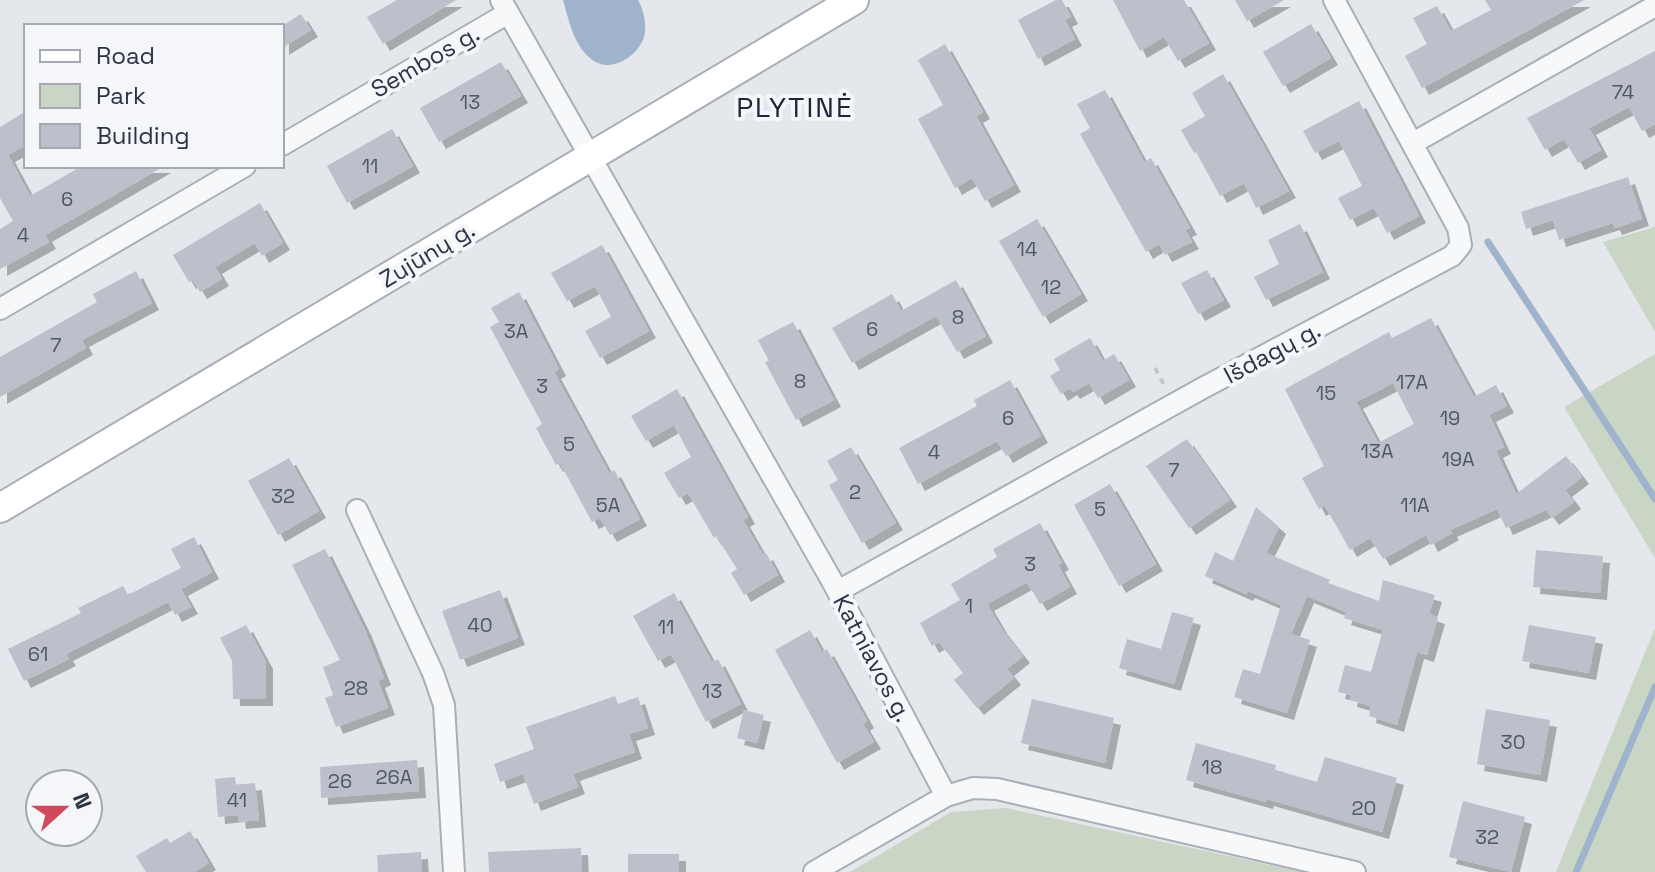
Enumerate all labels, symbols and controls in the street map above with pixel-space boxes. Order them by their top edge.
street label: Sembos g. [365,18,485,104]
legend [24,24,284,168]
text: Road [96,40,155,71]
house number: 74 [1612,79,1634,105]
text: Park [96,80,146,111]
house number: 13 [460,89,480,115]
district label: PLYTINĖ [736,89,854,125]
text: Building [96,120,190,151]
house number: 11 [362,153,378,179]
house number: 6 [61,186,73,212]
street label: Zujūnų g. [374,213,480,295]
house number: 4 [17,222,29,248]
house number: 14 [1017,236,1037,262]
house number: 12 [1041,274,1061,300]
house number: 8 [952,304,964,330]
street label: Išdagų g. [1218,314,1326,390]
house number: 6 [866,316,878,342]
house number: 3A [504,318,529,344]
house number: 7 [50,332,62,358]
house number: 8 [794,368,806,394]
house number: 17A [1396,369,1429,395]
house number: 3 [536,373,548,399]
house number: 15 [1316,380,1336,406]
house number: 6 [1002,405,1014,431]
house number: 19 [1440,405,1460,431]
house number: 5 [563,431,575,457]
house number: 13A [1360,438,1394,464]
house number: 4 [928,439,940,465]
house number: 19A [1441,446,1475,472]
house number: 7 [1168,457,1180,483]
house number: 2 [849,479,861,505]
house number: 32 [271,483,295,509]
house number: 5A [596,492,621,518]
house number: 11A [1400,492,1430,518]
house number: 5 [1094,496,1106,522]
house number: 3 [1024,551,1036,577]
street label: Katniavos g. [826,589,920,727]
house number: 1 [965,593,973,619]
house number: 40 [467,612,493,638]
house number: 11 [658,614,674,640]
house number: 61 [28,641,48,667]
house number: 28 [344,675,368,701]
house number: 13 [702,678,722,704]
house number: 30 [1501,729,1525,755]
house number: 18 [1202,754,1222,780]
house number: 26A [376,764,413,790]
north arrow [24,768,104,848]
house number: 26 [328,768,352,794]
house number: 41 [227,787,247,813]
text: N [67,789,98,813]
house number: 20 [1352,795,1376,821]
house number: 32 [1475,824,1499,850]

